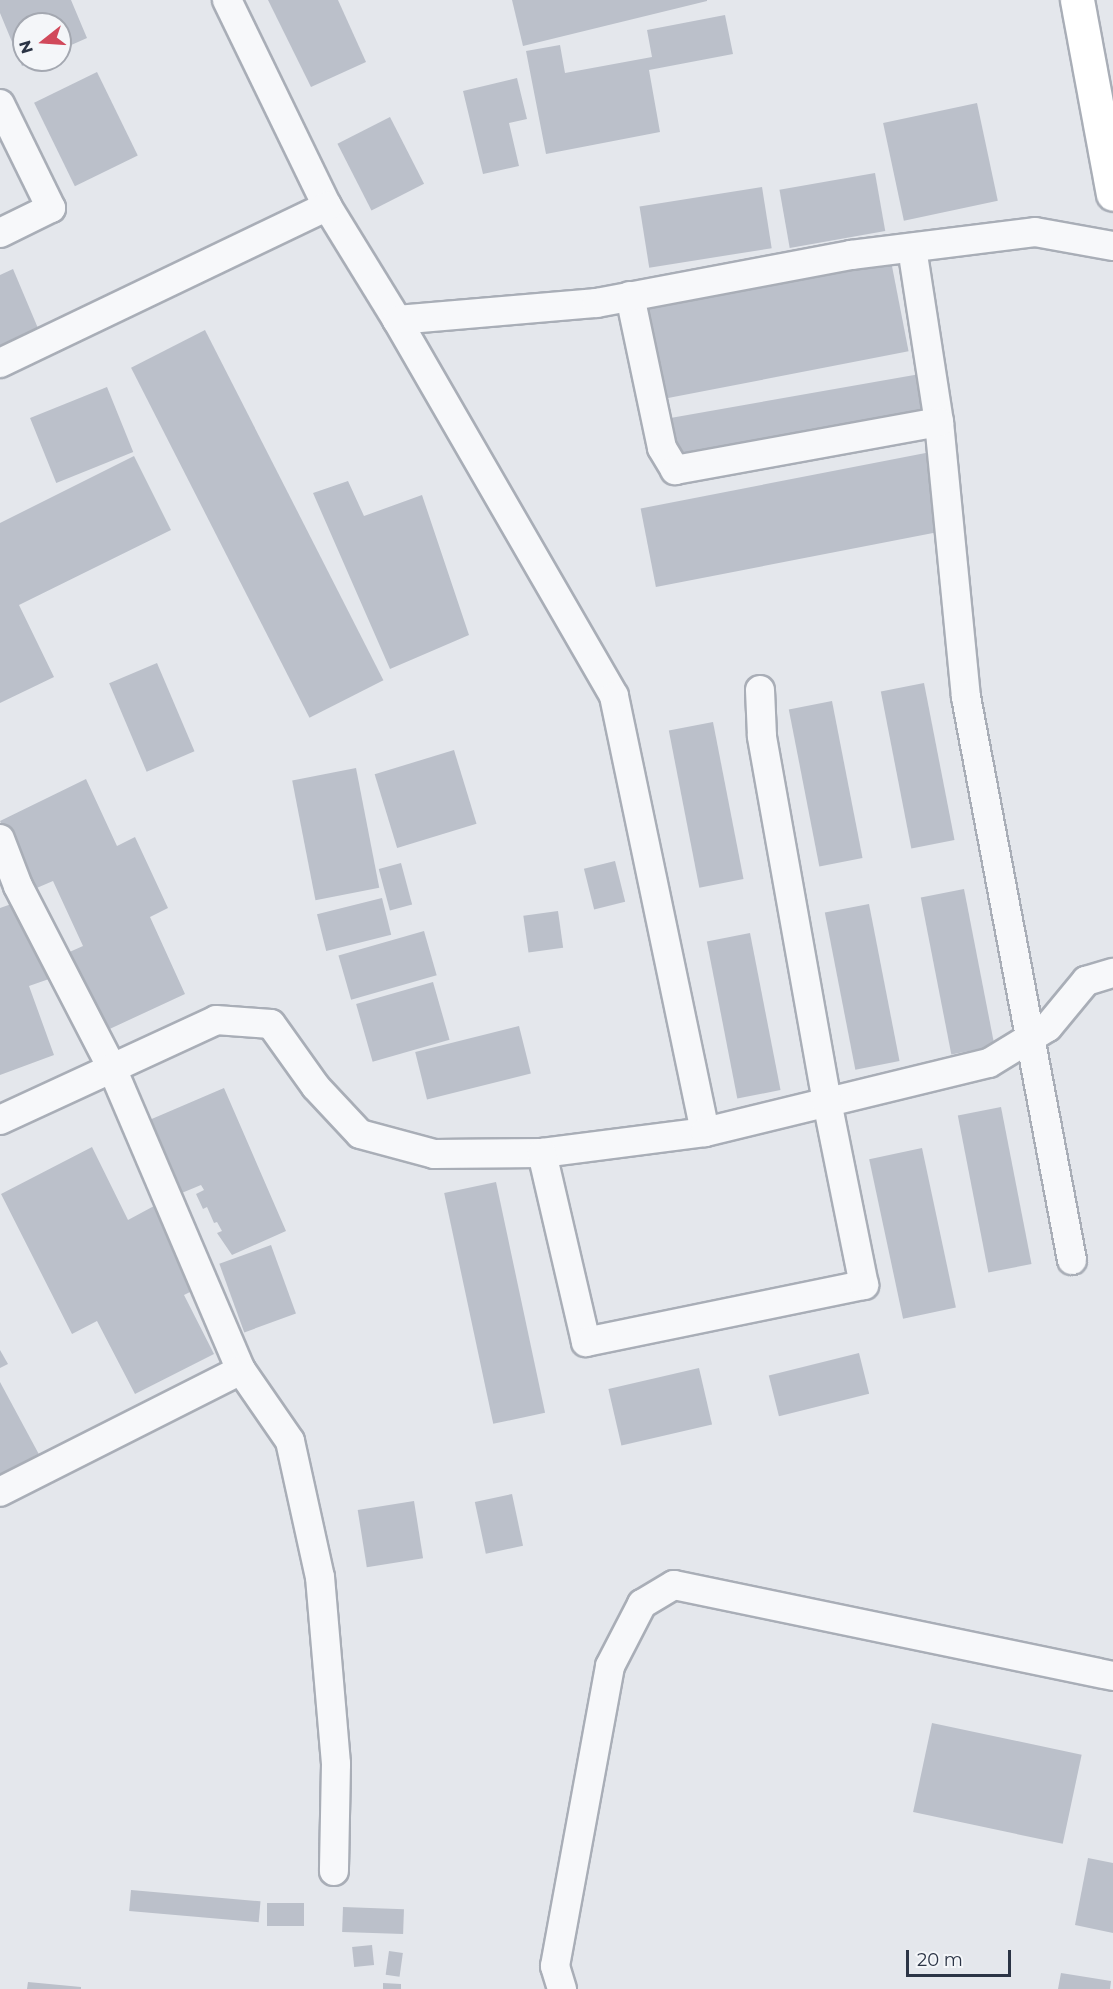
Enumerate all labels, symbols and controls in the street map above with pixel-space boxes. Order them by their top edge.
north arrow [12,12,72,72]
text: N [15,38,37,56]
scale bar [909,1938,1014,1976]
text: 20 m [917,1949,963,1971]

